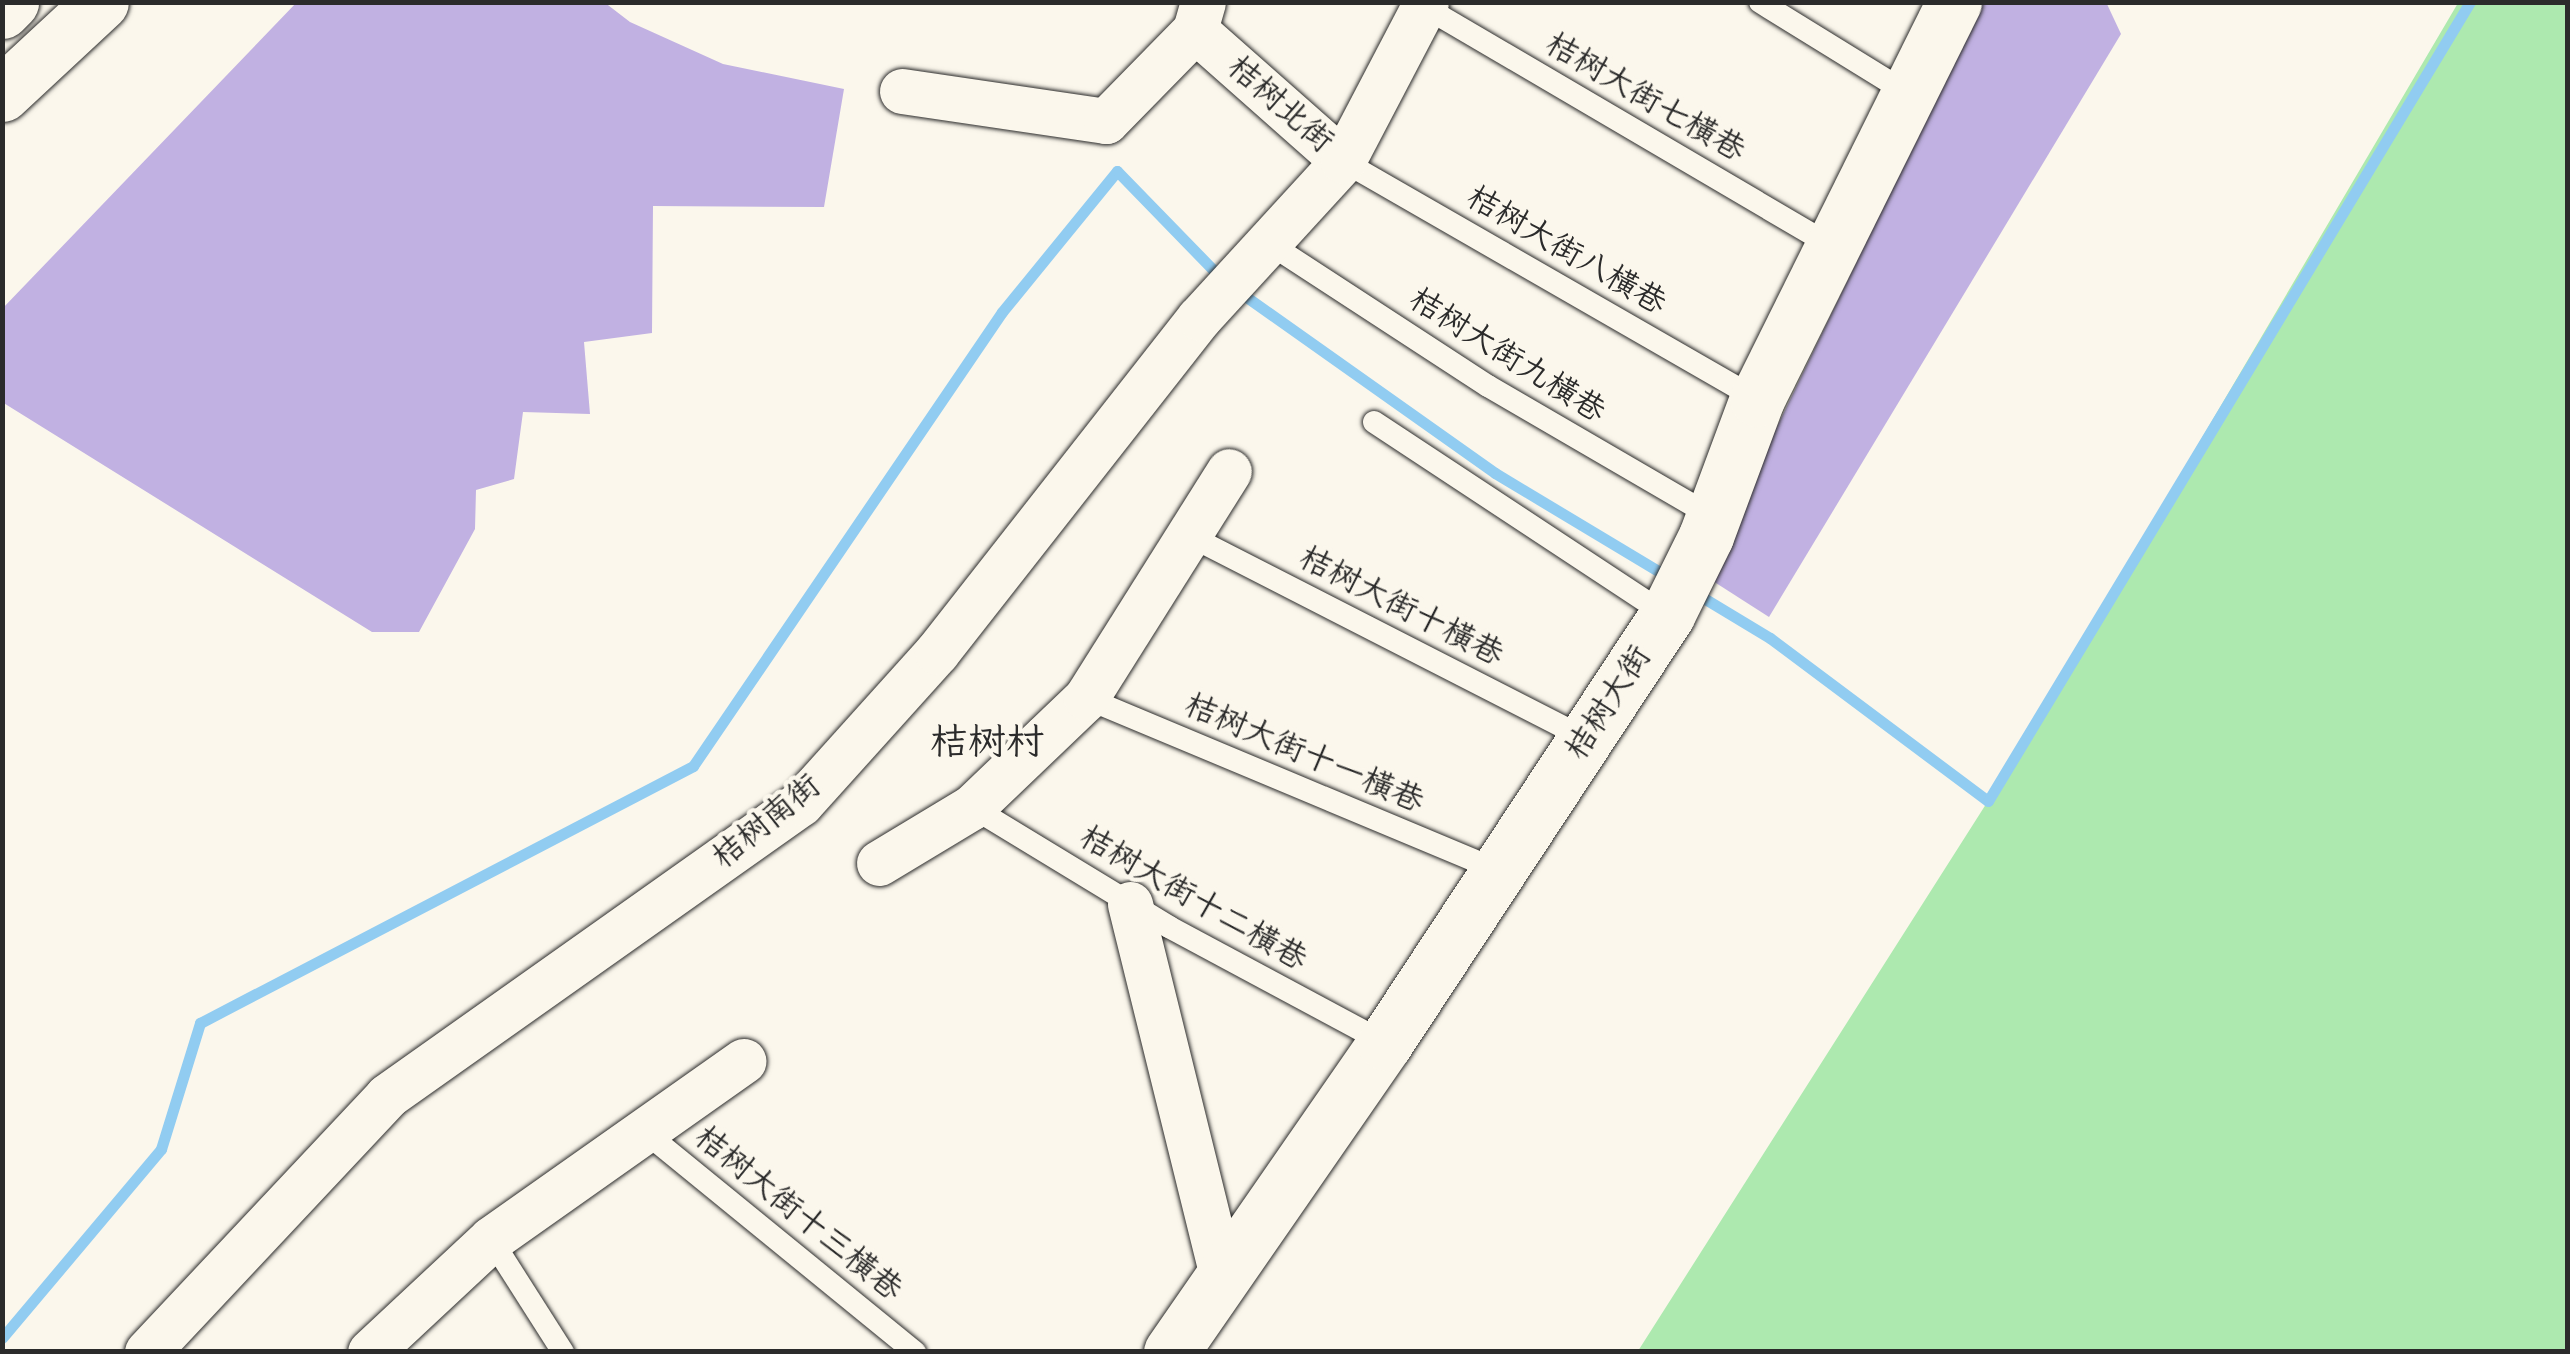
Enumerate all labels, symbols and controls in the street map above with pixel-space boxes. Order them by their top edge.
street label: 桔树大街七横巷 [1538,25,1752,171]
street label: 桔树北街 [1219,49,1341,161]
street label: 桔树大街八横巷 [1459,178,1673,324]
street label: 桔树大街九横巷 [1402,280,1612,432]
street label: 桔树大街十横巷 [1292,539,1510,675]
street label: 桔树大街 [1558,639,1660,767]
street label: 桔树大街十一横巷 [1179,686,1429,822]
district label: 桔树村 [930,721,1044,767]
street label: 桔树南街 [705,767,829,877]
street label: 桔树大街十二横巷 [1073,818,1313,980]
street label: 桔树大街十三横巷 [686,1119,910,1309]

